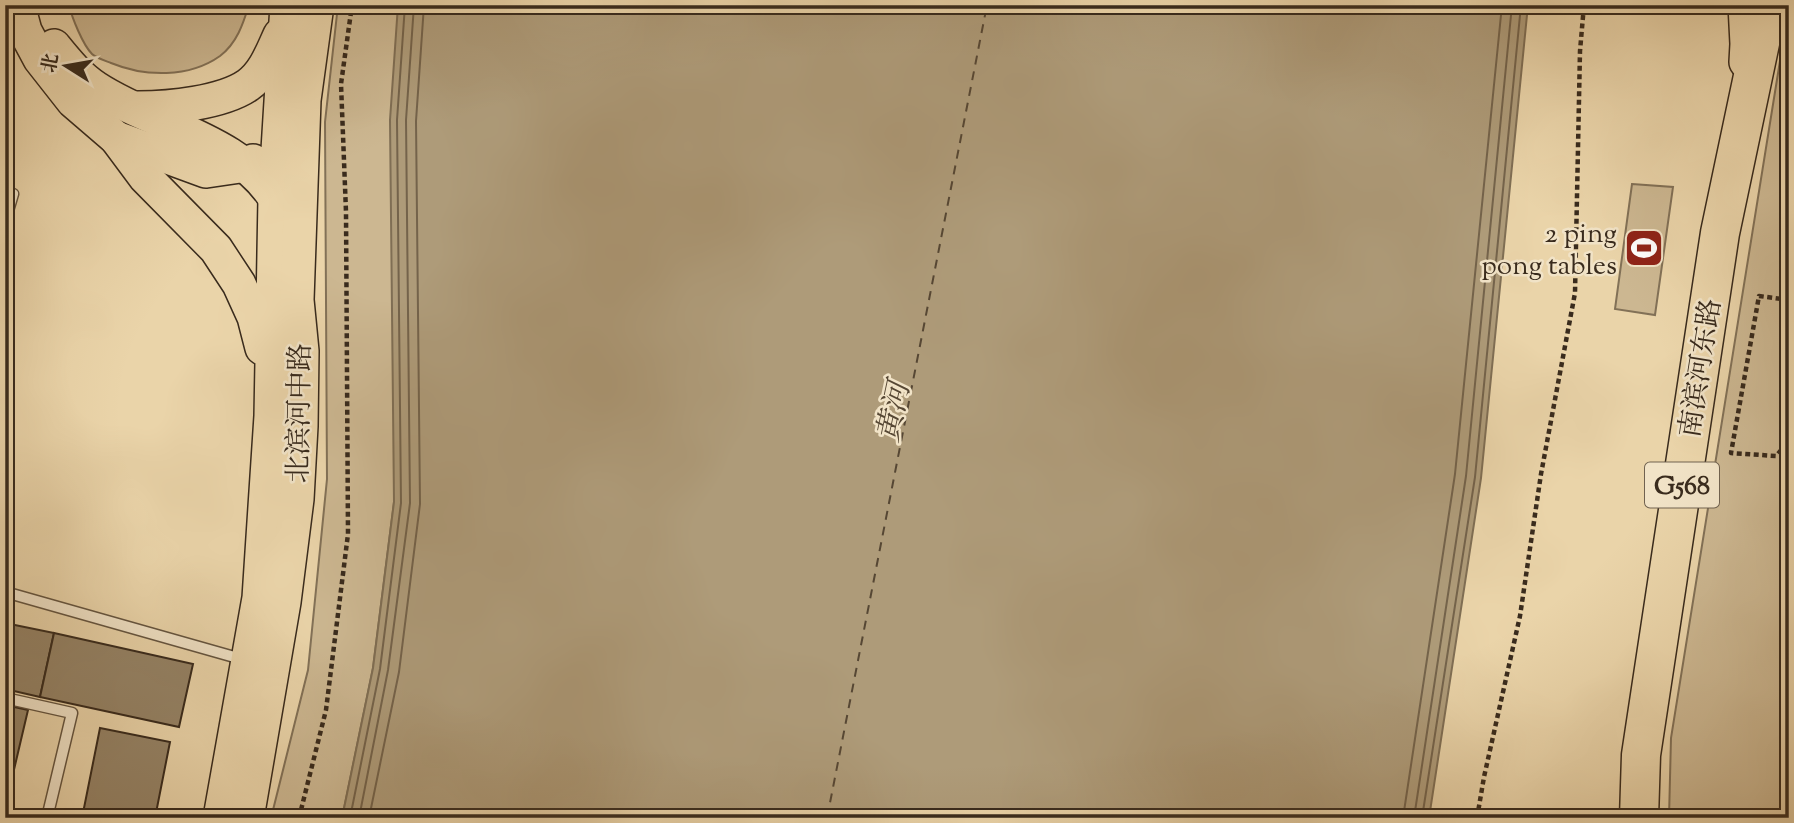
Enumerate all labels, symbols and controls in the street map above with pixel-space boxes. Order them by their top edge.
north arrow [32,32,102,102]
text: 北 [37,51,67,75]
place label: 2 ping pong tables [1481,215,1617,287]
sports icon: 2 ping pong tables [1623,227,1665,269]
street label: 南滨河东路 [1671,296,1733,441]
street label: 北滨河中路 [280,343,322,483]
water label: 黄河 [868,374,924,446]
road number: G568 [1645,463,1719,508]

